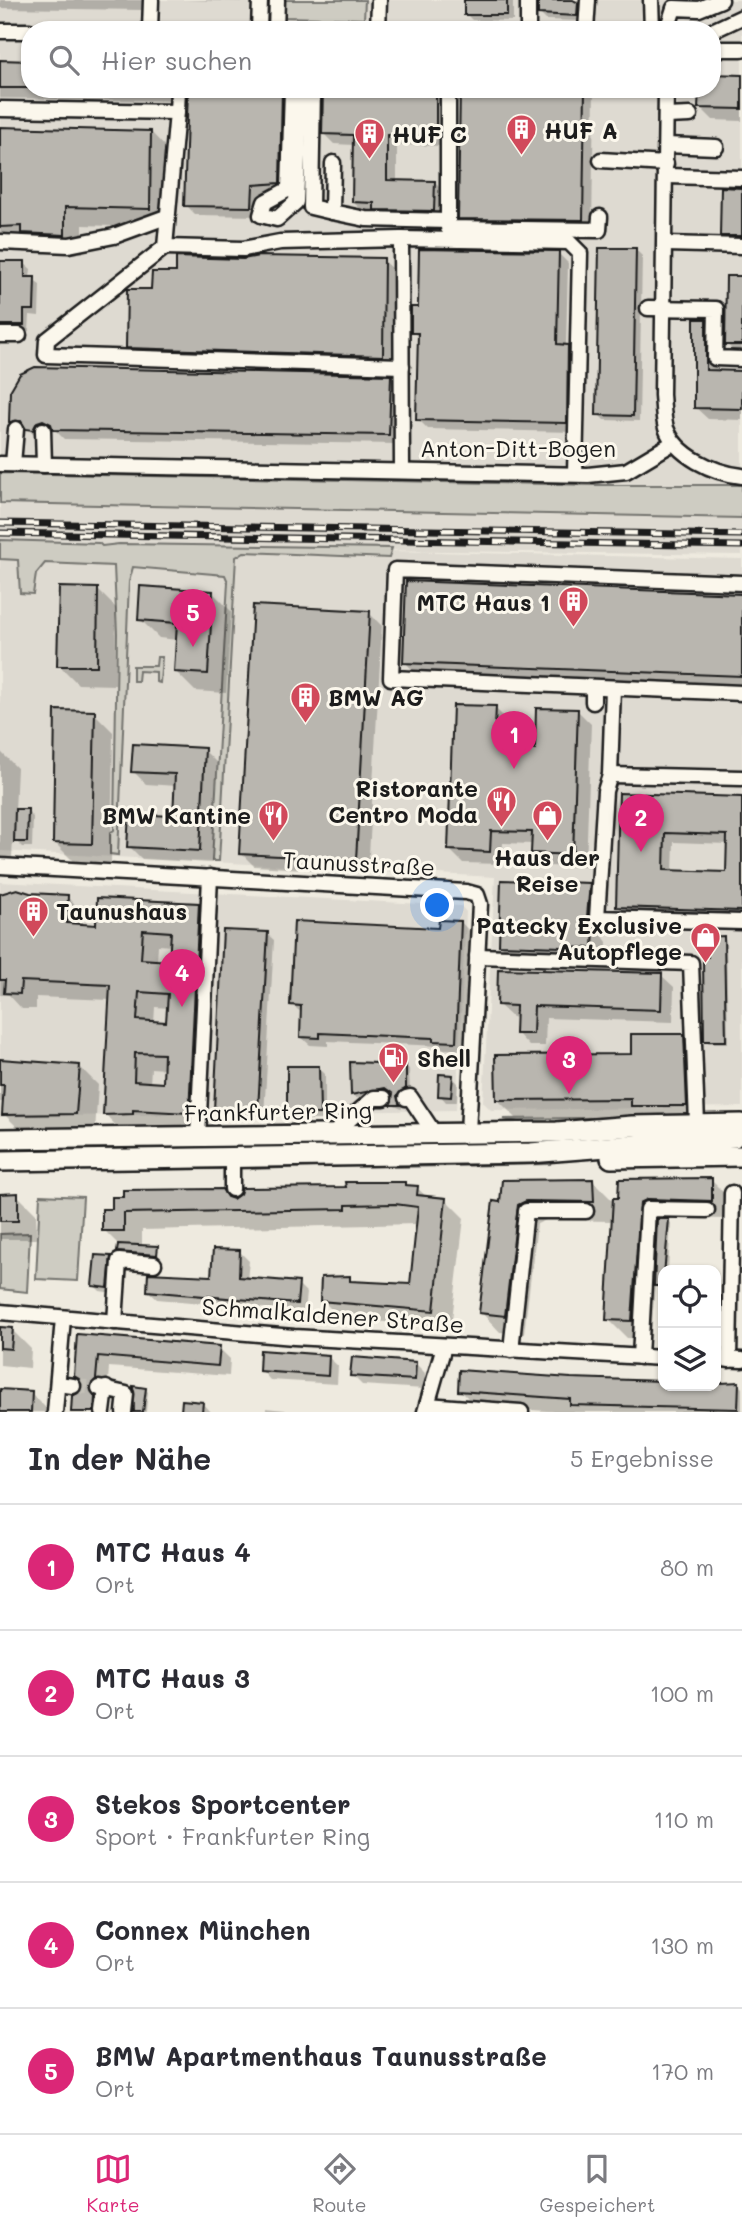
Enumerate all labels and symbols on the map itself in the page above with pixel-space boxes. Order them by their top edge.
building icon: HUF A [504,113,538,157]
place label: HUF A [544,115,618,145]
building icon: HUF C [352,117,386,161]
place label: HUF C [392,119,467,149]
street label: Anton-Ditt-Bogen [420,433,616,463]
building icon: MTC Haus 1 [556,585,590,629]
place label: MTC Haus 1 [417,587,550,617]
pin: 5 [170,589,216,647]
building icon: BMW AG [288,680,322,724]
place label: BMW AG [328,682,424,712]
pin: 1 [491,711,537,769]
place label: Ristorante Centro Moda [328,773,478,829]
restaurant icon: Ristorante Centro Moda [484,784,518,828]
pin: 2 [618,794,664,852]
restaurant icon: BMW Kantine [257,798,291,842]
shop icon: Haus der Reise [530,799,564,843]
place label: BMW Kantine [102,800,251,830]
place label: Haus der Reise [494,842,600,898]
street label: Taunusstraße [282,844,436,882]
your location [420,888,454,922]
building icon: Taunushaus [16,894,50,938]
place label: Taunushaus [56,896,187,926]
place label: Patecky Exclusive Autopflege [476,910,682,966]
shop icon: Patecky Exclusive Autopflege [688,921,722,965]
pin: 4 [159,949,205,1007]
pin: 3 [546,1036,592,1094]
fuel station icon: Shell [377,1041,411,1085]
place label: Shell [417,1043,471,1073]
street label: Frankfurter Ring [184,1094,372,1128]
street label: Schmalkaldener Straße [201,1291,465,1339]

